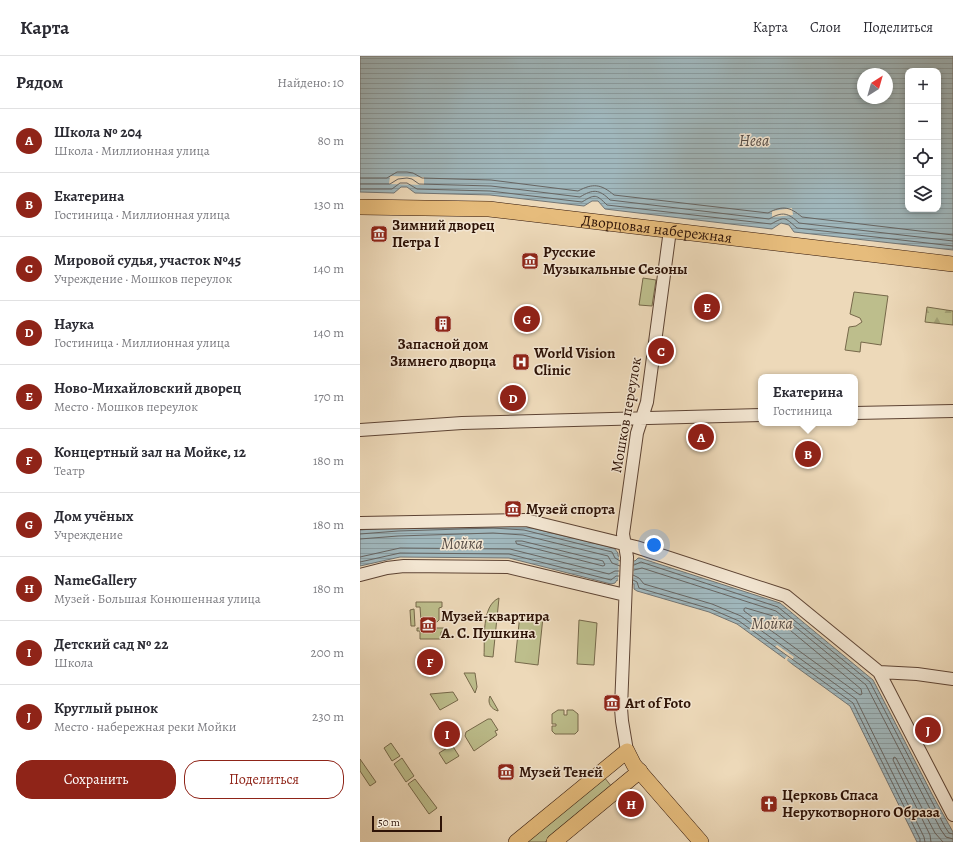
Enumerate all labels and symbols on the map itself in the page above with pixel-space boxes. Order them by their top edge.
north arrow [857,68,893,104]
water label: Нева [739,130,769,152]
street label: Дворцовая набережная [580,210,733,248]
place label: Зимний дворец Петра I [392,215,495,252]
museum icon: Зимний дворец Петра I [369,224,389,244]
place label: Русские Музыкальные Сезоны [543,242,688,279]
museum icon: Русские Музыкальные Сезоны [520,251,540,271]
pin: E [694,292,720,322]
pin: G [514,304,540,334]
building icon: Запасной дом Зимнего дворца [433,314,453,334]
place label: Запасной дом Зимнего дворца [390,334,497,371]
pin: C [648,336,674,366]
place label: World Vision Clinic [533,343,616,380]
hospital icon: World Vision Clinic [511,352,531,372]
street label: Мошков переулок [606,355,646,474]
pin: D [500,383,526,413]
pin: A [688,422,714,452]
pin: B [795,439,821,469]
museum icon: Музей спорта [503,499,523,519]
place label: Музей спорта [526,499,616,519]
water label: Мойка [441,533,483,555]
your location [644,535,664,555]
place label: Музей-квартира А. С. Пушкина [440,606,551,643]
water label: Мойка [751,613,793,635]
museum icon: Музей-квартира А. С. Пушкина [418,615,438,635]
pin: F [417,647,443,677]
museum icon: Art of Foto [602,693,622,713]
place label: Art of Foto [624,693,691,713]
pin: J [915,715,941,745]
pin: I [434,719,460,749]
museum icon: Музей Теней [496,762,516,782]
place label: Музей Теней [519,762,603,782]
place label: Церковь Спаса Нерукотворного Образа [782,785,941,822]
pin: H [618,789,644,819]
church icon: Церковь Спаса Нерукотворного Образа [759,794,779,814]
scale bar [372,814,442,833]

